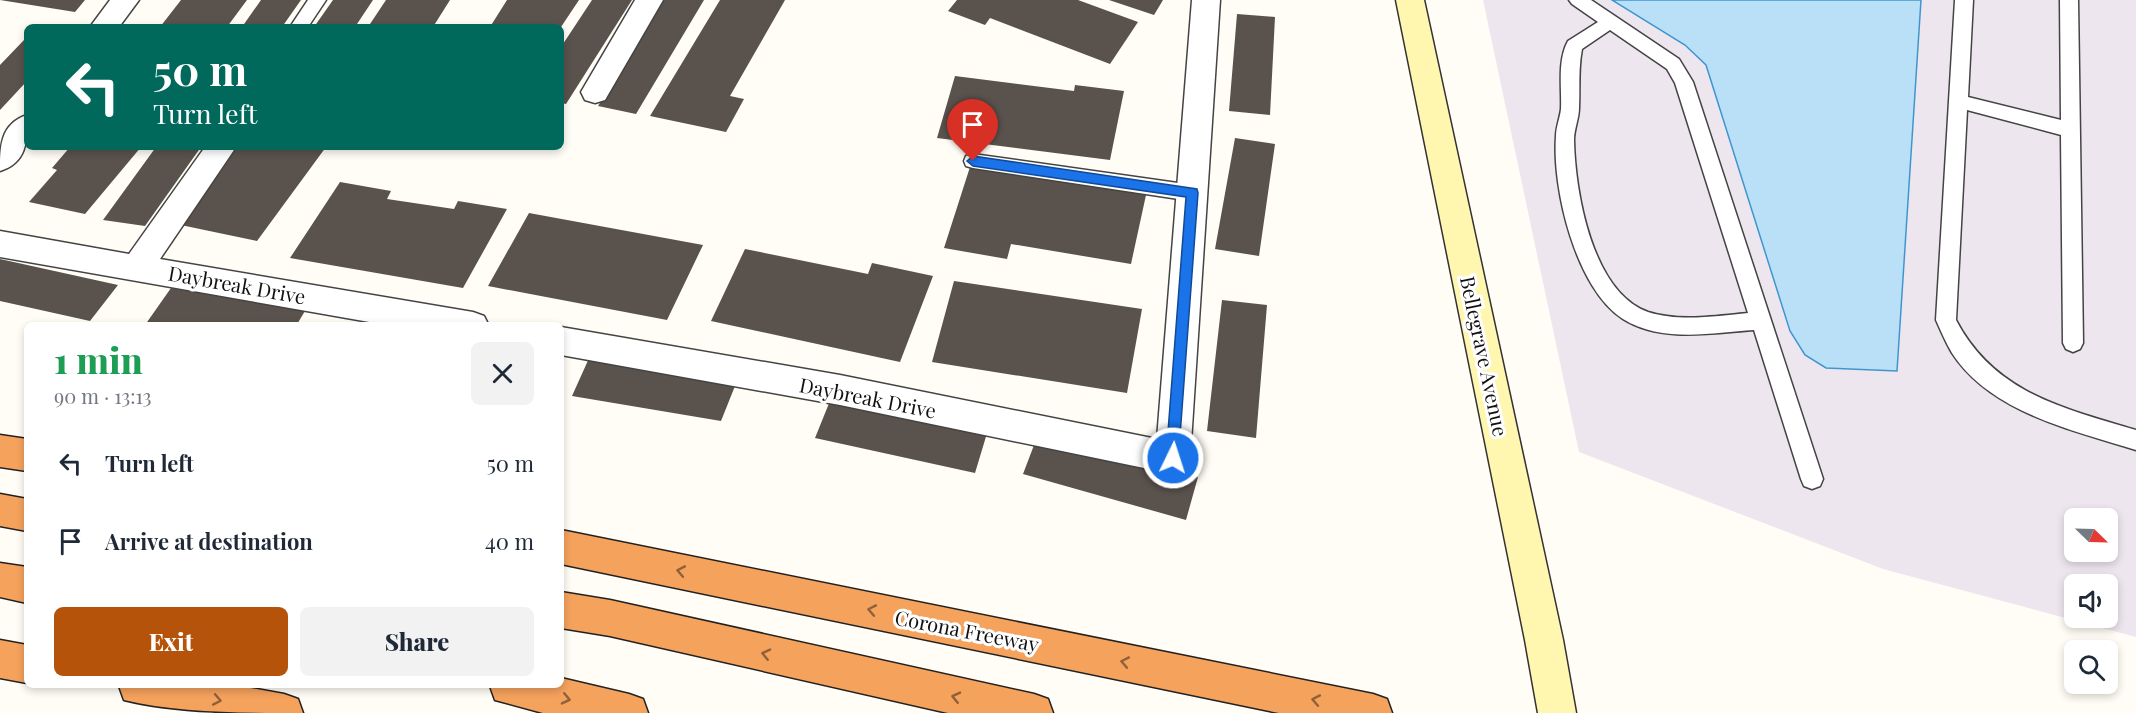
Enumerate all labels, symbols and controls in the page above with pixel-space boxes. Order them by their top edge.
text: 50 m [153,41,247,97]
icon: left [54,48,132,126]
text: Turn left [153,95,257,131]
pin [947,99,998,161]
icon: arrive [956,108,989,141]
street label: Daybreak Drive [166,259,308,309]
street label: Bellegrave Avenue [1455,273,1515,439]
text: 1 min [54,335,143,383]
button: close [471,342,534,405]
street label: Daybreak Drive [797,371,939,423]
text: 90 m · 13:13 [54,382,152,409]
position arrow [1141,426,1205,490]
icon: left [54,447,87,480]
text: Turn left [105,448,194,478]
text: 50 m [487,448,534,478]
north arrow [2064,508,2118,562]
map controls [2064,508,2118,694]
icon: arrive [54,525,87,558]
text: Arrive at destination [105,526,313,556]
text: 40 m [485,526,534,556]
one-way arrow [676,566,686,579]
button: sound [2064,574,2118,628]
street label: Corona Freeway [893,603,1041,657]
one-way arrow [867,604,877,617]
button: Exit [54,607,288,676]
button: Share [300,607,534,676]
button: search [2064,640,2118,694]
one-way arrow [761,648,771,661]
one-way arrow [1120,656,1130,669]
one-way arrow [560,691,570,704]
one-way arrow [951,691,961,704]
one-way arrow [211,693,221,706]
one-way arrow [1311,694,1321,707]

